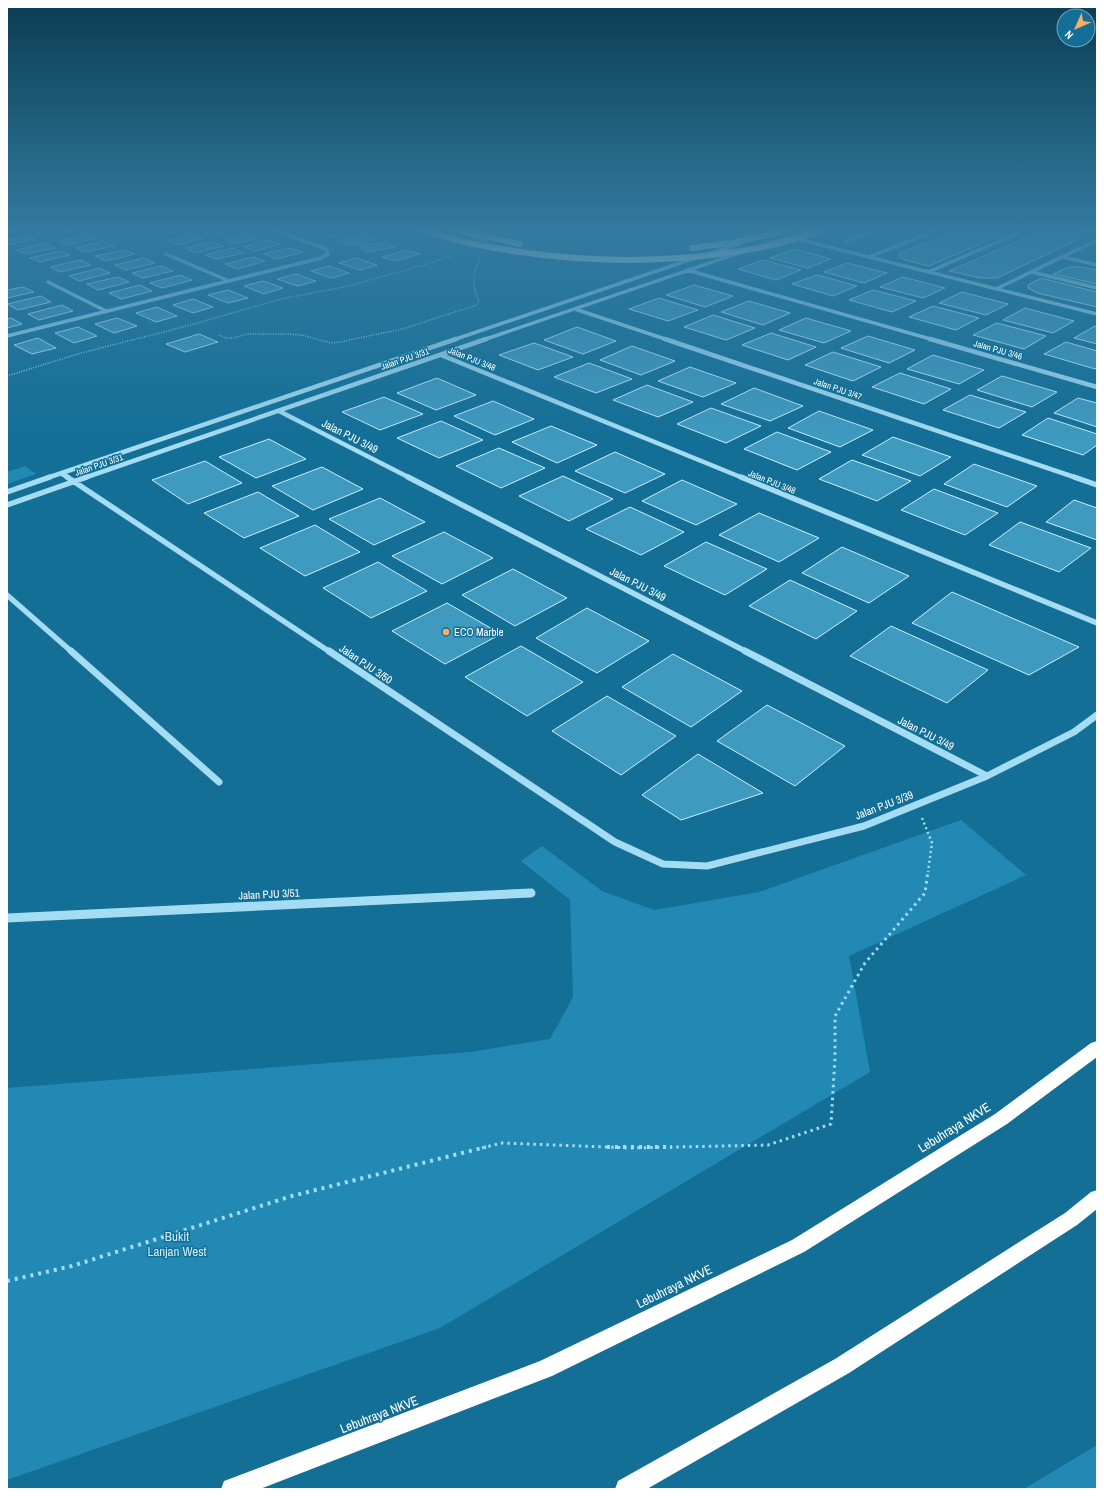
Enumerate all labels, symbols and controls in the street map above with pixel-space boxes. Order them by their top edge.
north arrow [1056,8,1096,48]
text: N [1062,28,1076,42]
street label: Jalan PJU 3/46 [972,337,1024,363]
street label: Jalan PJU 3/48 [447,344,497,374]
street label: Jalan PJU 3/31 [379,345,431,373]
street label: Jalan PJU 3/47 [812,375,864,403]
street label: Jalan PJU 3/49 [320,416,380,456]
street label: Jalan PJU 3/31 [73,451,125,479]
street label: Jalan PJU 3/48 [747,467,797,497]
street label: Jalan PJU 3/49 [608,564,668,604]
place label: ECO Marble [454,625,504,639]
marker: ECO Marble [441,627,451,637]
street label: Jalan PJU 3/50 [337,641,395,687]
street label: Jalan PJU 3/49 [896,713,956,753]
street label: Jalan PJU 3/39 [853,788,915,822]
street label: Jalan PJU 3/51 [238,885,300,903]
street label: Lebuhraya NKVE [915,1098,994,1156]
park label: Bukit Lanjan West [147,1228,207,1260]
street label: Lebuhraya NKVE [633,1261,715,1312]
street label: Lebuhraya NKVE [338,1392,421,1437]

